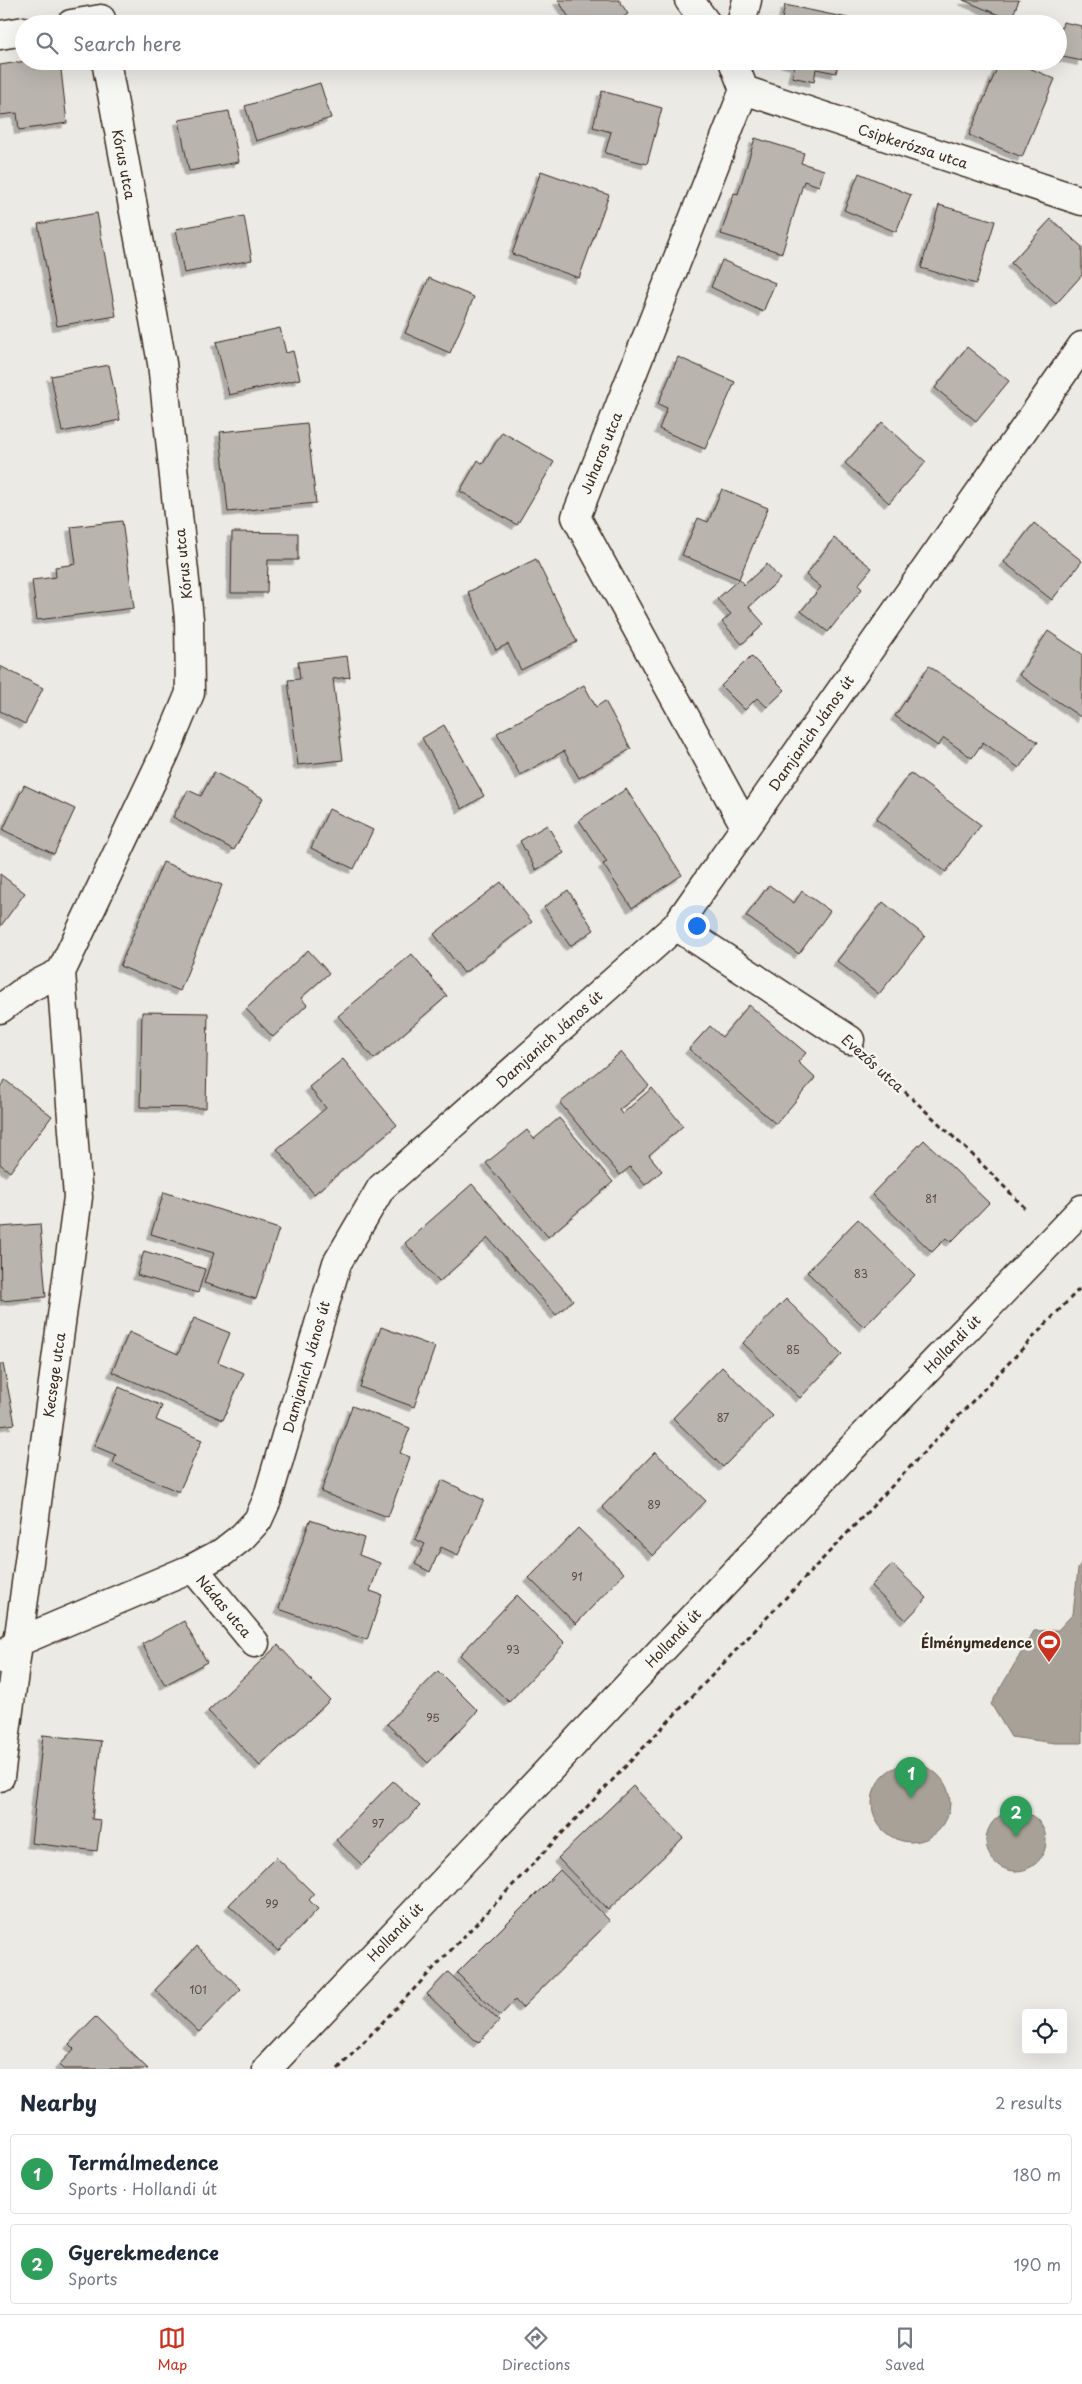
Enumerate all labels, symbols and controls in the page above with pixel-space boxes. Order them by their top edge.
search box [15,15,1067,70]
icon: search [33,29,61,57]
text: Search here [73,29,182,57]
street label: Csipkerózsa utca [855,118,971,174]
street label: Kórus utca [107,127,141,201]
street label: Juharos utca [575,408,627,497]
street label: Kórus utca [169,527,197,600]
street label: Damjanich János út [763,671,859,795]
your location [684,913,710,939]
street label: Damjanich János út [491,985,607,1093]
street label: Evezős utca [837,1029,909,1097]
house number: 81 [925,1190,937,1207]
house number: 83 [854,1265,868,1282]
street label: Damjanich János út [277,1298,335,1436]
street label: Hollandi út [919,1310,985,1378]
street label: Kecsege utca [38,1331,70,1419]
house number: 85 [786,1341,800,1358]
house number: 87 [717,1409,729,1426]
house number: 89 [647,1496,661,1513]
house number: 91 [571,1568,583,1585]
street label: Nádas utca [192,1570,257,1642]
street label: Hollandi út [640,1604,706,1672]
sports icon: Élménymedence [1036,1629,1062,1663]
place label: Élménymedence [921,1632,1032,1653]
house number: 93 [506,1641,520,1658]
house number: 95 [426,1709,440,1726]
pin: 1 [895,1757,927,1798]
pin: 2 [1000,1796,1032,1837]
house number: 97 [372,1815,384,1832]
house number: 99 [265,1895,279,1912]
street label: Hollandi út [362,1898,428,1966]
house number: 101 [189,1981,207,1998]
map controls [1022,2009,1067,2054]
button: locate [1022,2009,1067,2054]
text: Nearby [20,2086,97,2118]
text: 2 results [995,2090,1062,2114]
text: Termálmedence [68,2148,219,2176]
text: 1 [33,2162,41,2186]
text: 180 m [1013,2162,1061,2186]
text: Sports · Hollandi út [68,2176,217,2200]
text: Gyerekmedence [68,2238,219,2266]
text: 2 [31,2252,43,2276]
text: 190 m [1013,2252,1061,2276]
text: Sports [68,2266,117,2290]
tab: Map [157,2324,187,2375]
tab: Directions [502,2324,570,2375]
tab: Saved [885,2324,925,2375]

